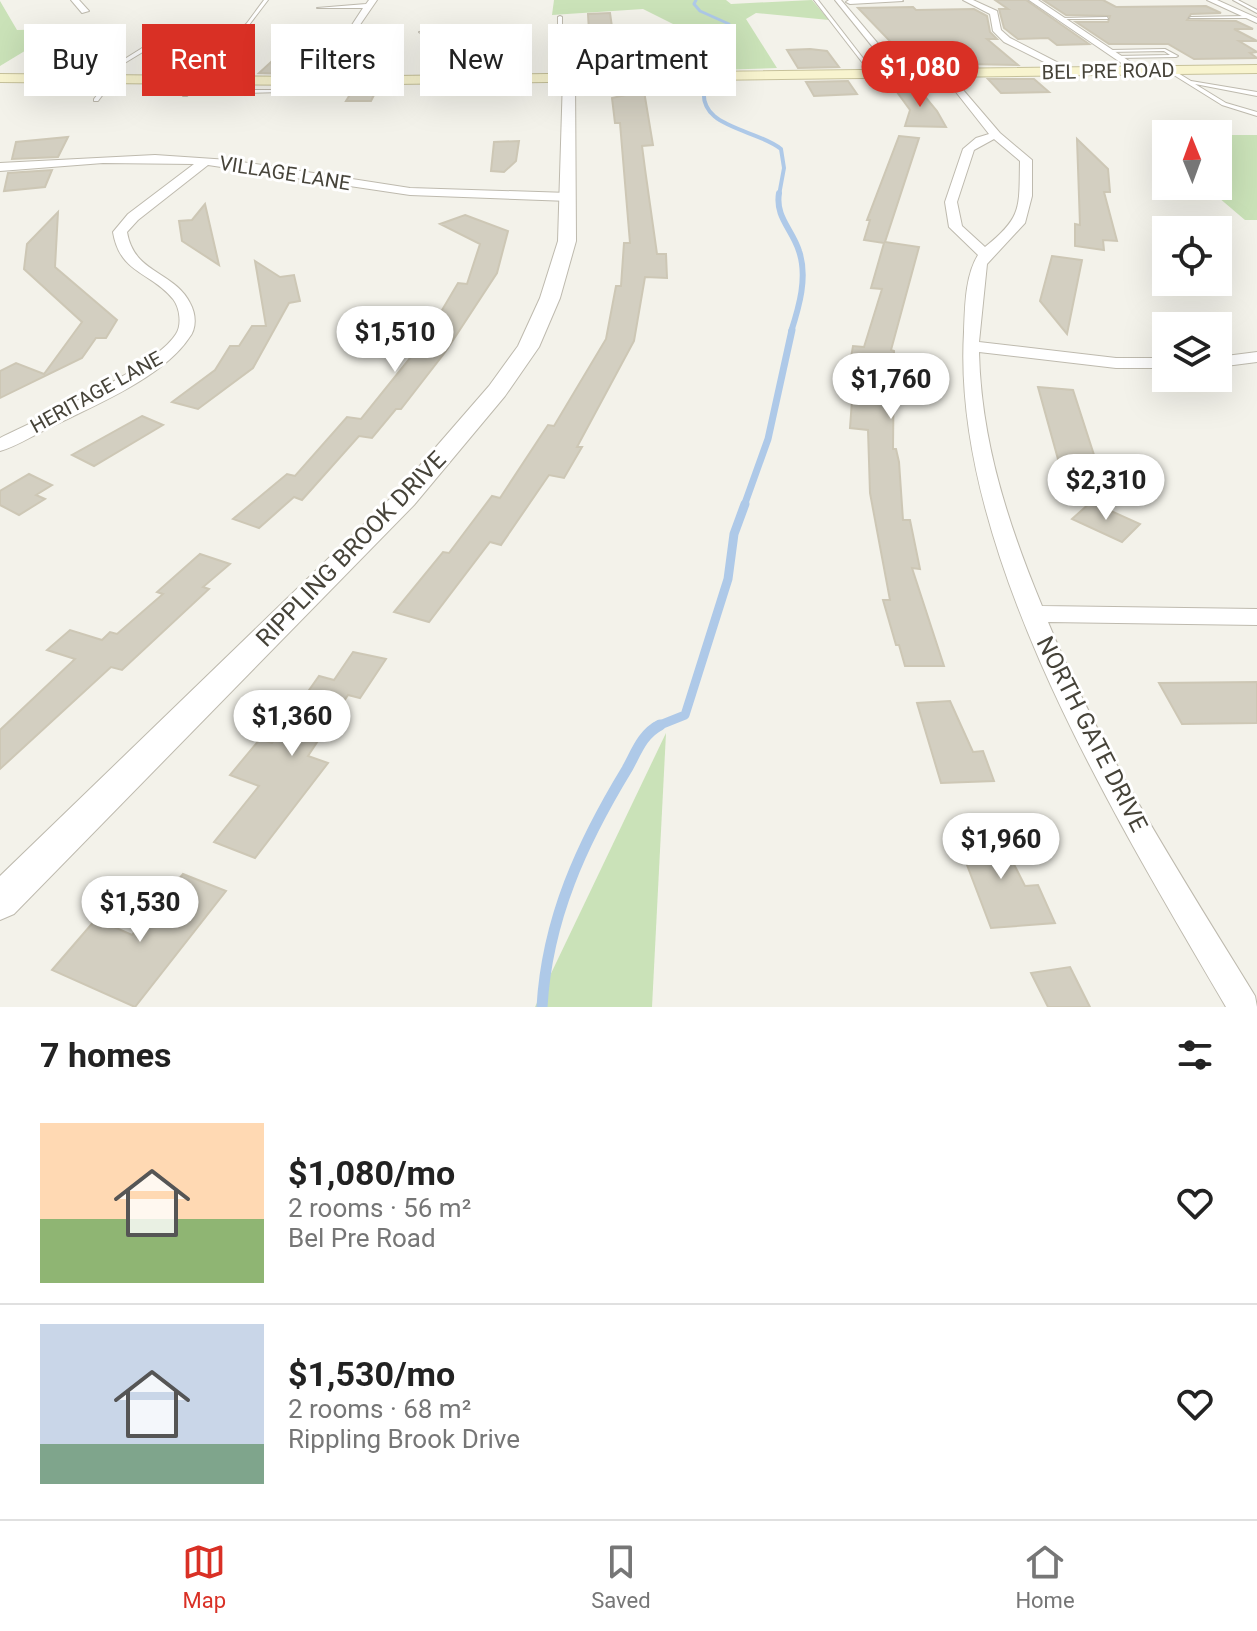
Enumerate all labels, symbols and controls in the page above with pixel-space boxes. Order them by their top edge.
chip: Buy [24,24,126,96]
chip: Rent [142,24,255,96]
chip: Filters [271,24,404,96]
chip: New [420,24,532,96]
chip: Apartment [548,24,736,96]
pin: $1,080 [855,41,985,109]
text: $1,080 [880,52,960,82]
street label: BEL PRE ROAD [1041,58,1175,84]
north arrow [1152,120,1232,200]
map controls [1152,120,1232,392]
street label: VILLAGE LANE [218,151,352,195]
button: locate [1152,216,1232,296]
pin: $1,510 [330,306,460,374]
button: layers [1152,312,1232,392]
text: $1,510 [355,317,435,347]
street label: HERITAGE LANE [26,346,166,438]
pin: $1,760 [826,353,956,421]
text: $1,760 [851,364,931,394]
street label: RIPPLING BROOK DRIVE [251,446,451,652]
pin: $2,310 [1041,454,1171,522]
text: $2,310 [1066,465,1146,495]
street label: NORTH GATE DRIVE [1031,632,1153,836]
pin: $1,360 [227,690,357,758]
text: $1,360 [252,701,332,731]
pin: $1,960 [936,813,1066,881]
text: $1,960 [961,824,1041,854]
pin: $1,530 [75,876,205,944]
text: $1,530 [100,887,180,917]
icon: filters [1173,1033,1217,1077]
text: 7 homes [40,1035,171,1075]
text: $1,080/mo [288,1153,455,1193]
icon: home [104,1155,200,1251]
icon: heart [1173,1181,1217,1225]
text: 2 rooms · 56 m² [288,1193,471,1223]
text: Bel Pre Road [288,1223,436,1253]
text: $1,530/mo [288,1354,455,1394]
icon: home [104,1356,200,1452]
icon: heart [1173,1382,1217,1426]
text: 2 rooms · 68 m² [288,1394,471,1424]
text: Rippling Brook Drive [288,1424,520,1454]
tab: Map [182,1540,226,1613]
tab: Saved [591,1540,651,1613]
tab: Home [1015,1540,1075,1613]

